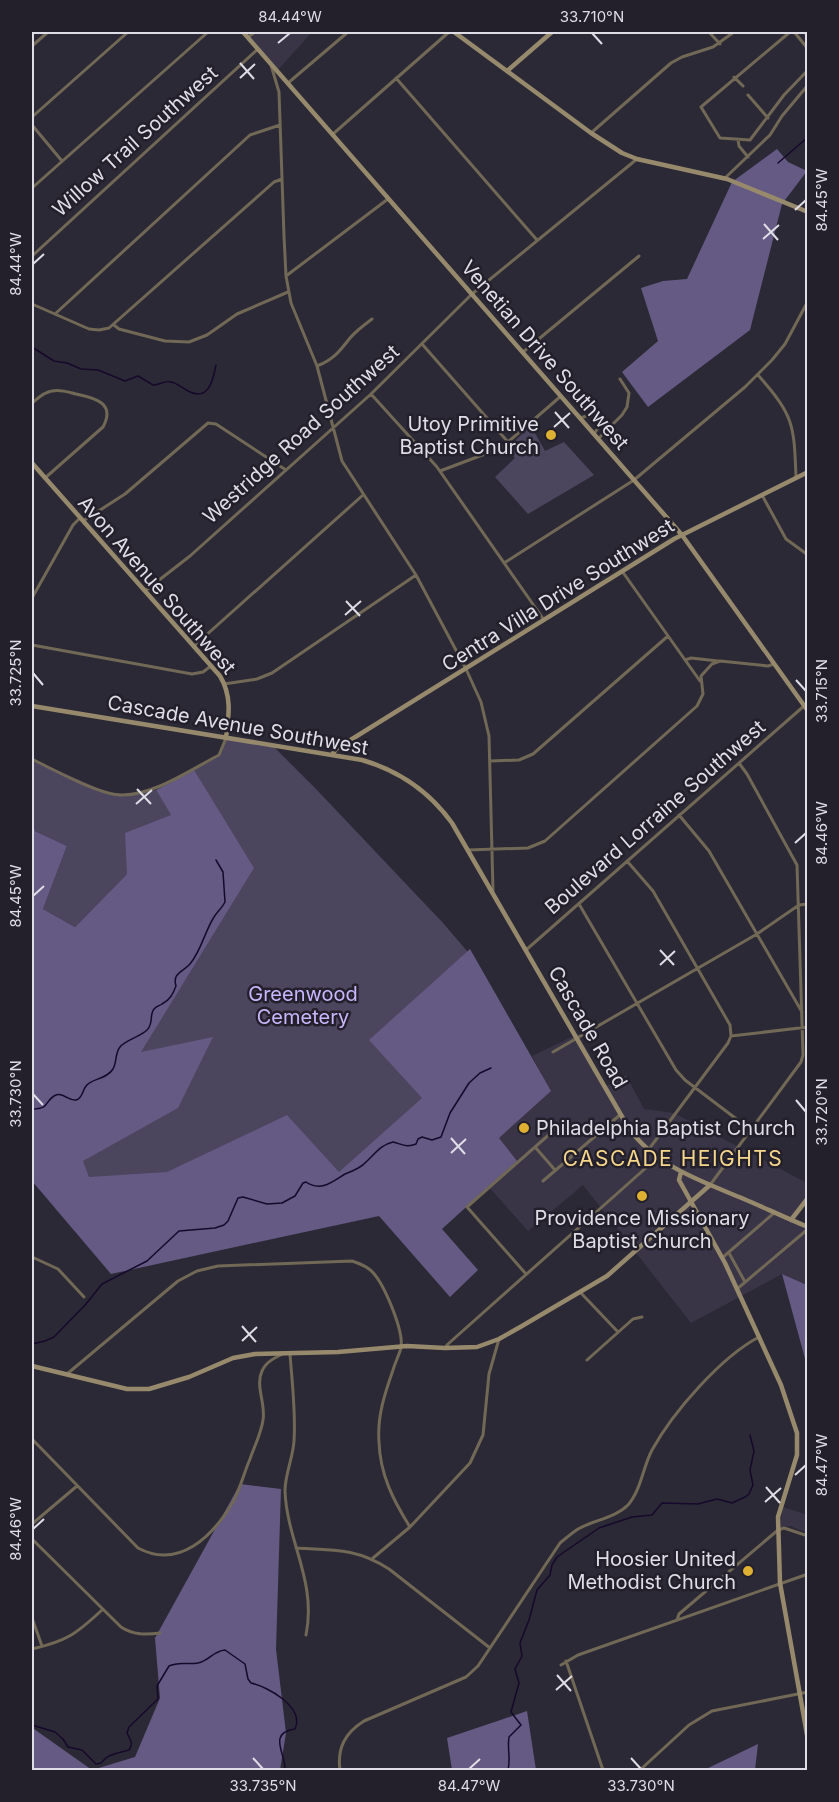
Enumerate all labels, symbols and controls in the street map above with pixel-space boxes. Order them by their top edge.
text: 84.44°W [258,7,322,26]
text: 33.710°N [560,7,624,26]
street label: Willow Trail Southwest [48,60,223,221]
text: 84.45°W [812,168,831,232]
text: 84.44°W [6,232,25,296]
street label: Venetian Drive Southwest [456,255,634,455]
street label: Westridge Road Southwest [198,339,404,528]
place label: Utoy Primitive Baptist Church [400,412,539,459]
marker: Utoy Primitive Baptist Church [544,428,558,442]
street label: Avon Avenue Southwest [73,491,241,679]
street label: Centra Villa Drive Southwest [437,513,679,677]
text: 33.725°N [6,639,25,707]
text: 33.715°N [812,659,831,723]
street label: Cascade Avenue Southwest [106,690,371,760]
street label: Boulevard Lorraine Southwest [540,714,770,919]
text: 84.46°W [812,801,831,865]
text: 84.45°W [6,864,25,928]
street label: Cascade Road [543,962,633,1092]
park label: Greenwood Cemetery [248,982,358,1029]
text: 33.730°N [6,1060,25,1128]
text: 33.720°N [812,1078,831,1146]
place label: Philadelphia Baptist Church [536,1116,795,1140]
marker: Philadelphia Baptist Church [517,1121,531,1135]
district label: CASCADE HEIGHTS [563,1146,783,1171]
marker: Providence Missionary Baptist Church [635,1189,649,1203]
place label: Providence Missionary Baptist Church [534,1206,750,1253]
text: 84.47°W [812,1433,831,1496]
text: 84.46°W [6,1497,25,1561]
place label: Hoosier United Methodist Church [567,1547,736,1594]
marker: Hoosier United Methodist Church [741,1564,755,1578]
text: 33.735°N [229,1776,297,1795]
text: 84.47°W [438,1776,501,1795]
text: 33.730°N [607,1776,675,1795]

